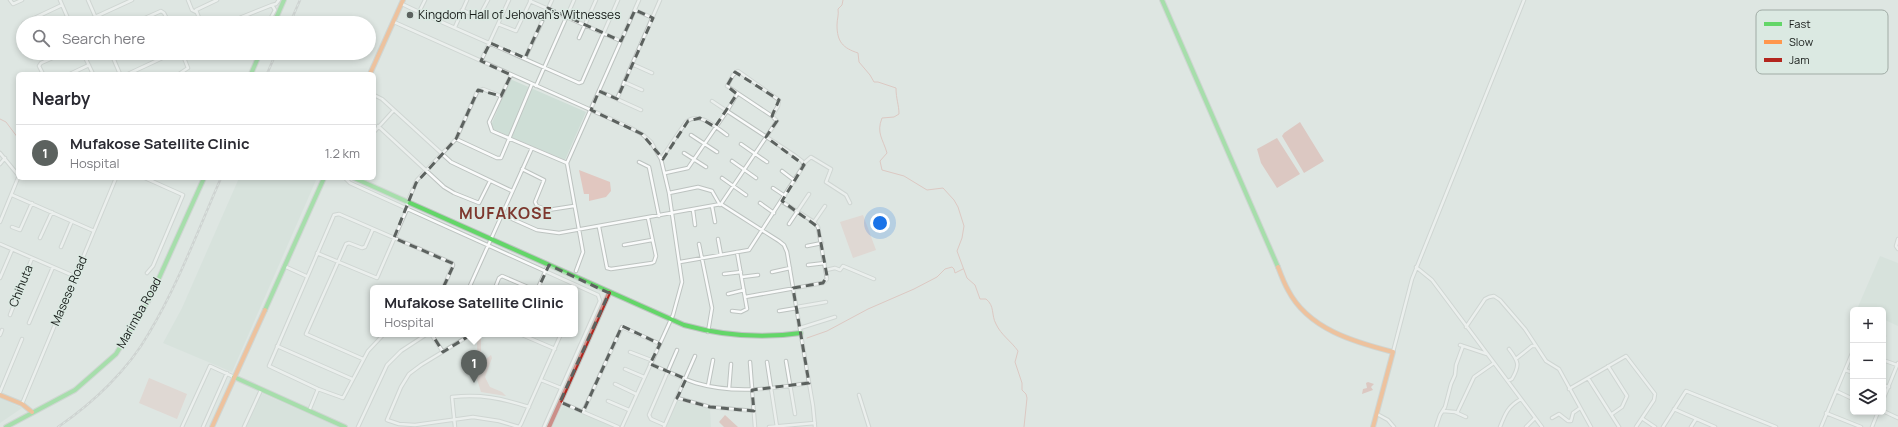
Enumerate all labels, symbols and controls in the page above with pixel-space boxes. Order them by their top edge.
place label: Kingdom Hall of Jehovah's Witnesses [418,6,620,23]
marker: Kingdom Hall of Jehovah's Witnesses [405,10,415,20]
legend [1756,10,1888,74]
search box [16,16,376,60]
text: Fast [1789,16,1811,31]
icon: search [30,27,52,49]
text: Search here [62,28,145,49]
text: Slow [1789,34,1814,49]
text: Jam [1789,52,1810,67]
text: Nearby [32,87,90,110]
text: Mufakose Satellite Clinic [70,133,250,154]
text: 1 [42,144,48,162]
text: 1.2 km [325,144,360,162]
text: Hospital [70,154,120,172]
district label: MUFAKOSE [459,202,553,224]
your location [870,213,890,233]
street label: Masese Road [46,253,91,328]
street label: Chihuta [4,262,37,310]
street label: Marimba Road [112,274,165,351]
popup [370,285,578,337]
text: Mufakose Satellite Clinic [384,292,564,313]
map controls [1850,307,1886,415]
button: + [1850,307,1886,343]
text: Hospital [384,313,434,331]
button: − [1850,343,1886,379]
pin: 1 [461,350,487,383]
button: layers [1850,379,1886,415]

